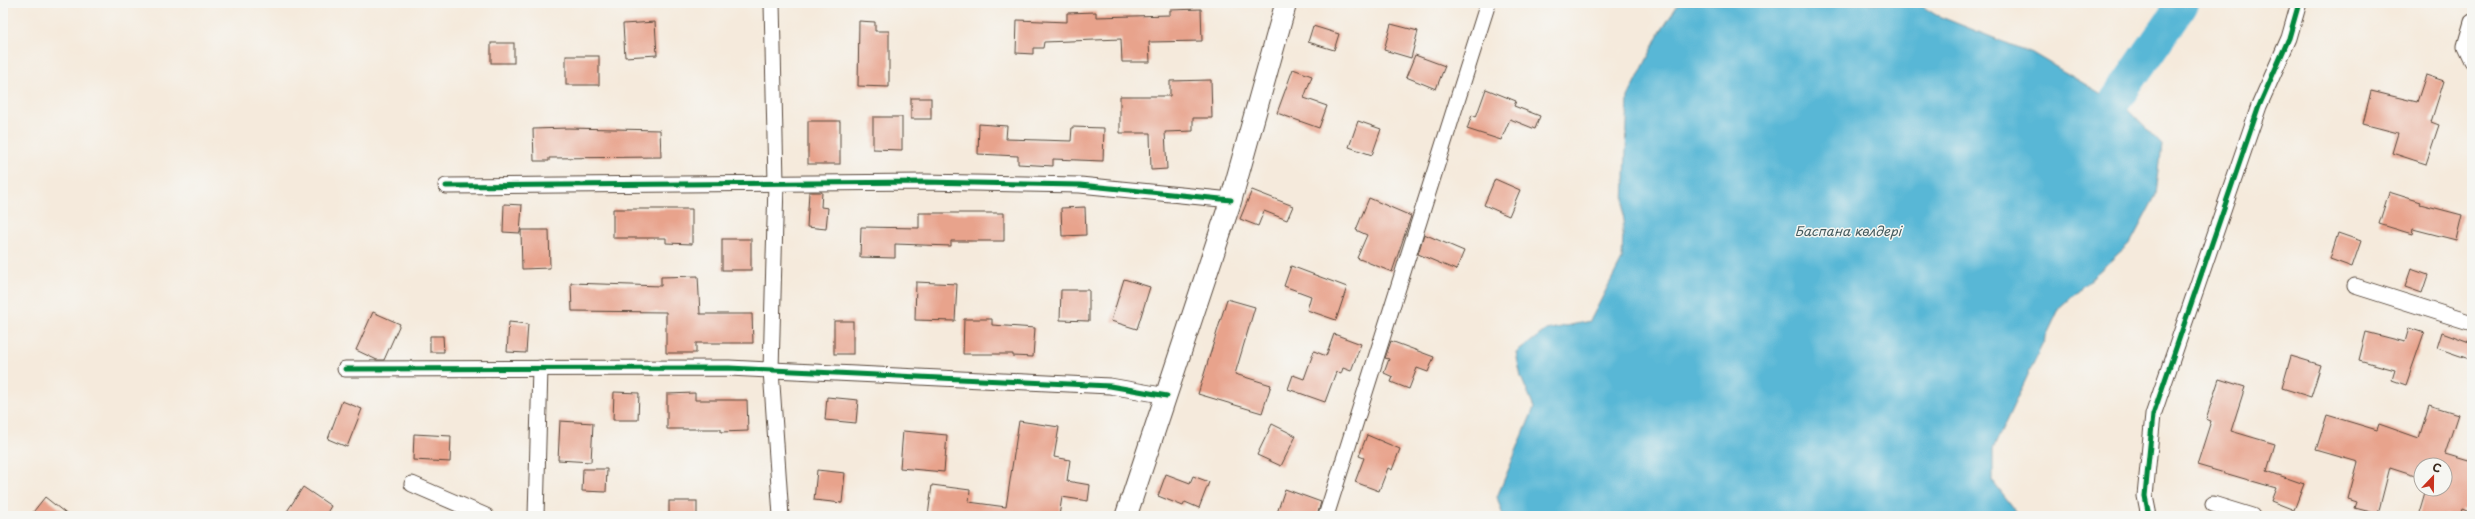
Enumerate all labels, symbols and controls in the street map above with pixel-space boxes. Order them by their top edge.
water label: Баспана көлдері [1795,221,1904,240]
north arrow [2413,457,2453,497]
text: С [2430,458,2444,477]

